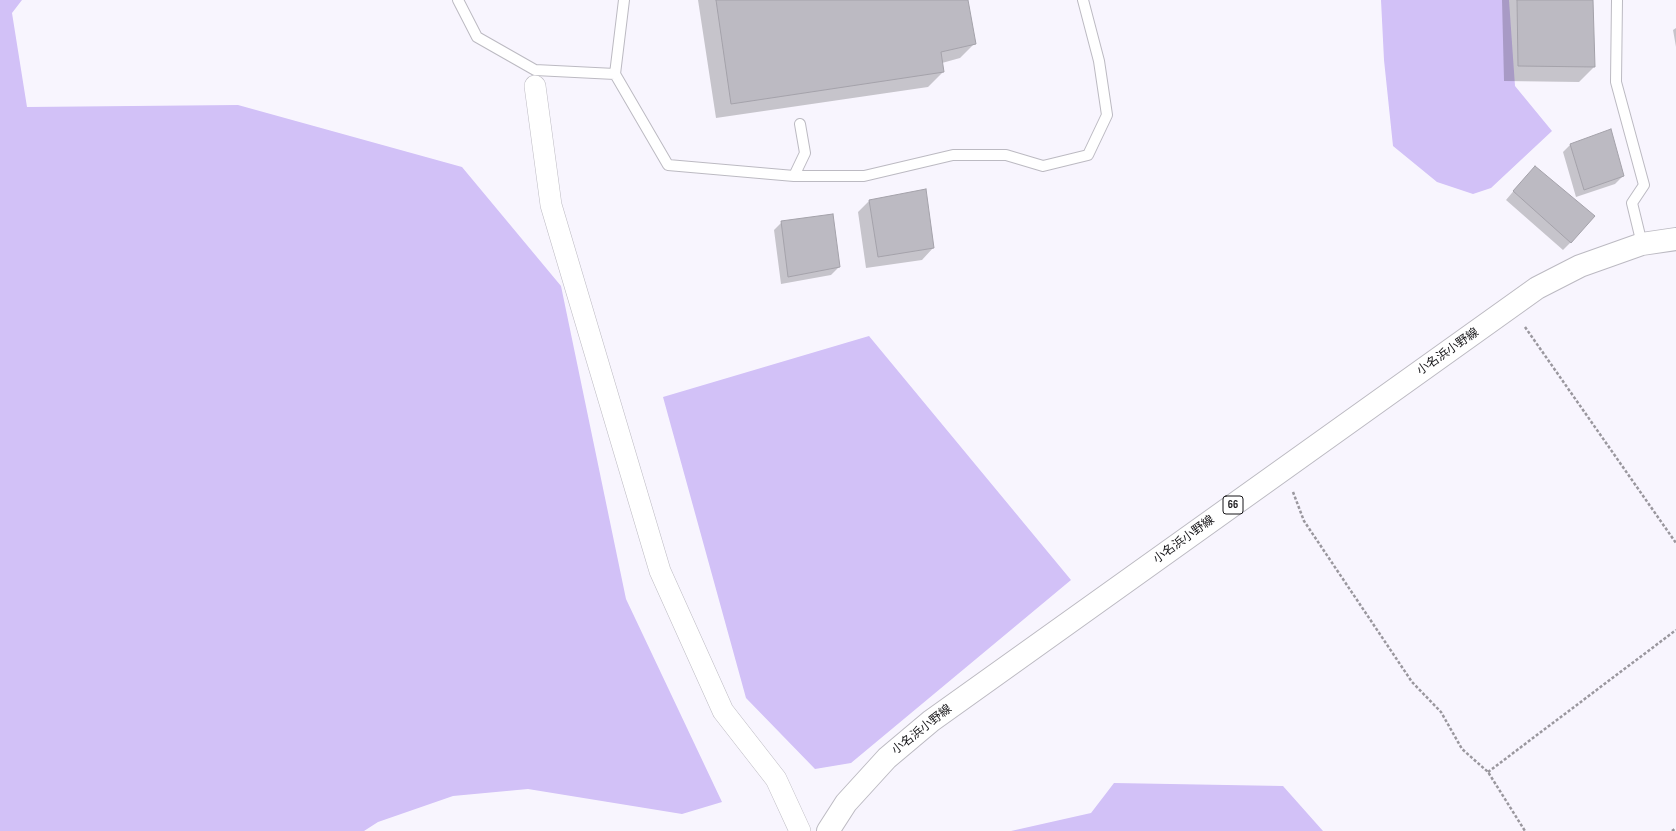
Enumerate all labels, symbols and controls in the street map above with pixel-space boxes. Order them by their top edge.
street label: 小名浜小野線 [1414,325,1482,379]
road number: 66 [1223,496,1243,514]
street label: 小名浜小野線 [1151,513,1217,567]
street label: 小名浜小野線 [889,702,955,758]

